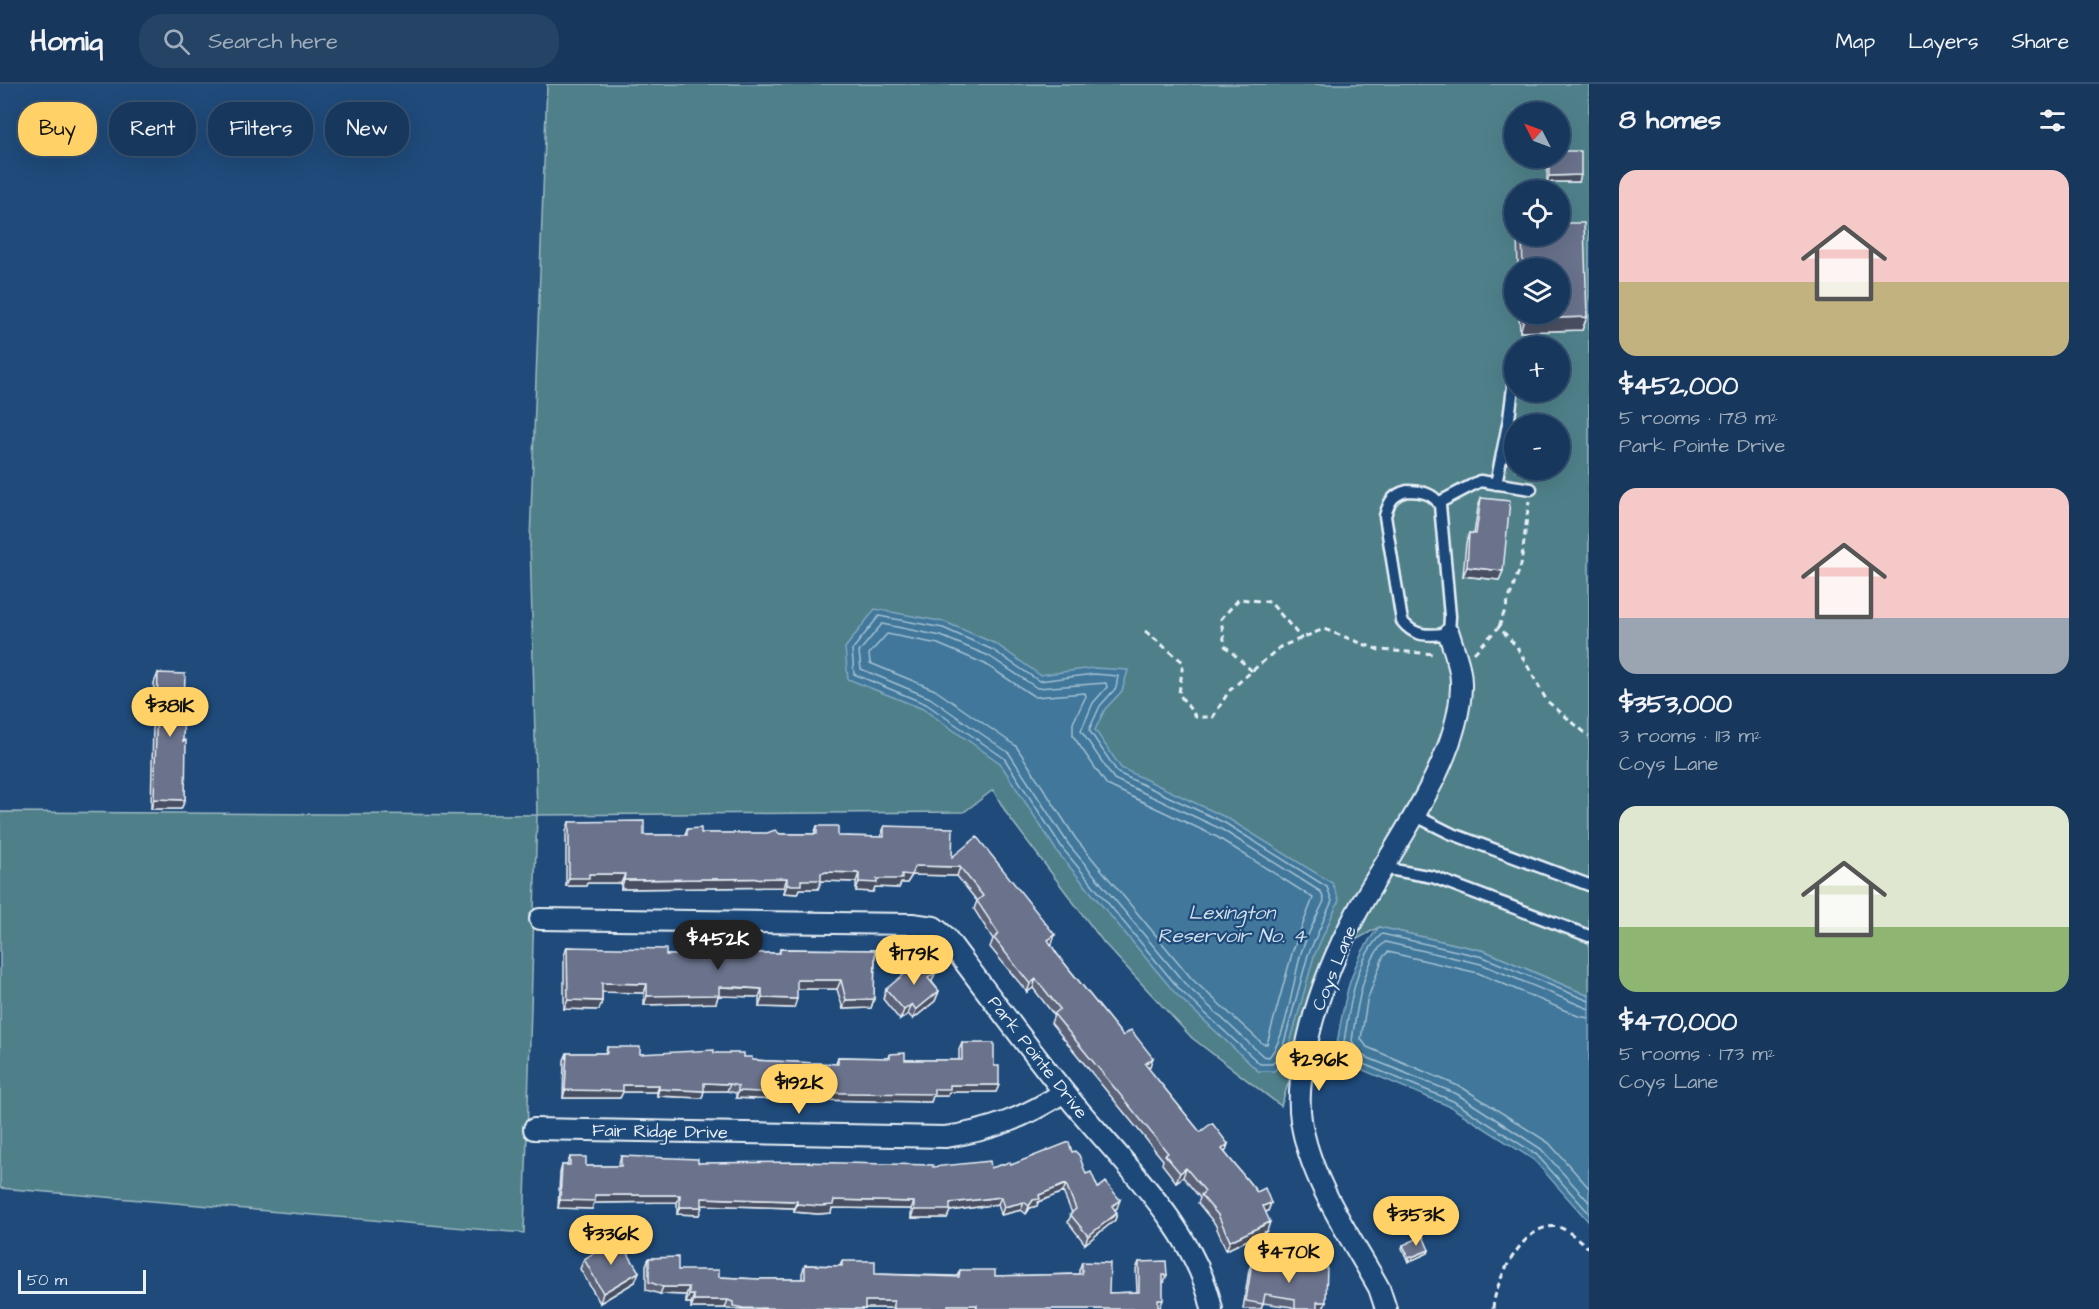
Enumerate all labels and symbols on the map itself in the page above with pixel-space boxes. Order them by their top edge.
north arrow [1504,102,1570,168]
pin: $381K [128,687,212,738]
water label: Lexington Reservoir No. 4 [1158,899,1308,950]
pin: $452K [676,920,760,971]
street label: Coys Lane [1306,922,1364,1015]
pin: $179K [872,935,956,986]
street label: Park Pointe Drive [982,991,1094,1124]
pin: $296K [1277,1041,1361,1092]
pin: $192K [757,1064,841,1115]
street label: Fair Ridge Drive [592,1118,728,1146]
pin: $353K [1374,1196,1458,1247]
pin: $336K [569,1215,653,1266]
pin: $470K [1247,1233,1331,1284]
scale bar [18,1267,146,1294]

